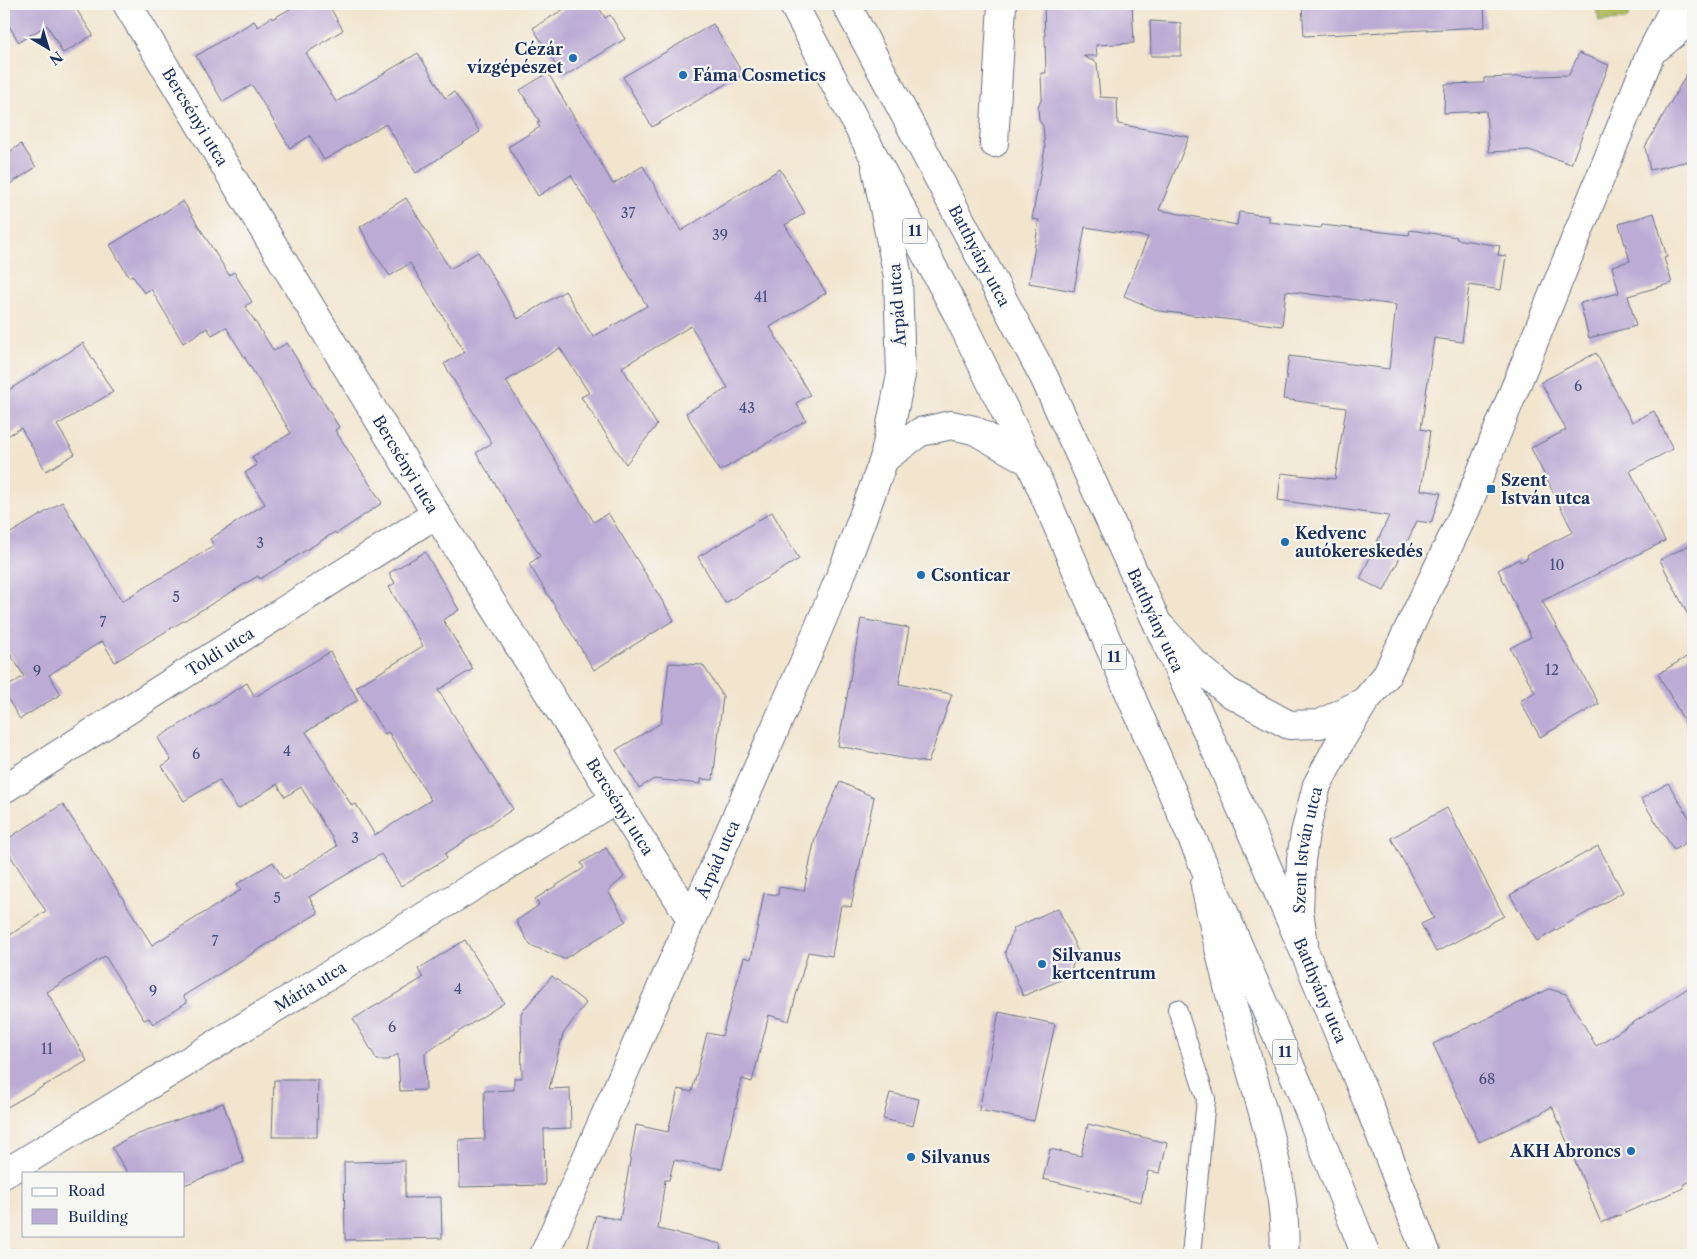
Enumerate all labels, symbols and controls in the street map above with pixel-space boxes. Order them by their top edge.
north arrow [22,22,72,72]
place label: Cézár vízgépészet [466,39,564,77]
text: N [46,47,66,69]
marker: Cézár vízgépészet [567,52,579,64]
street label: Bercsényi utca [158,64,233,170]
place label: Fáma Cosmetics [693,65,826,85]
marker: Fáma Cosmetics [677,69,689,81]
street label: Batthyány utca [944,202,1015,310]
house number: 37 [621,204,635,222]
road number: 11 [902,218,928,244]
house number: 39 [712,226,728,244]
street label: Árpád utca [884,262,910,348]
house number: 41 [754,288,768,306]
house number: 6 [1574,377,1582,395]
house number: 43 [739,399,755,417]
street label: Bercsényi utca [368,411,443,517]
place label: Szent István utca [1501,470,1591,508]
marker: Szent István utca [1485,483,1497,495]
place label: Kedvenc autókereskedés [1295,523,1423,561]
house number: 3 [256,534,264,552]
marker: Kedvenc autókereskedés [1279,536,1291,548]
house number: 10 [1550,556,1564,574]
place label: Csonticar [931,565,1011,585]
street label: Batthyány utca [1123,565,1189,676]
marker: Csonticar [915,569,927,581]
house number: 5 [172,588,180,606]
house number: 7 [100,613,107,631]
street label: Toldi utca [182,622,258,680]
road number: 11 [1102,644,1126,670]
house number: 12 [1545,661,1559,679]
house number: 9 [33,662,41,680]
house number: 4 [283,742,291,760]
house number: 6 [192,745,200,763]
street label: Bercsényi utca [582,754,659,859]
street label: Szent István utca [1289,784,1326,914]
street label: Árpád utca [691,817,744,903]
house number: 3 [351,829,359,847]
house number: 5 [273,889,281,907]
house number: 7 [212,932,219,950]
street label: Batthyány utca [1289,935,1352,1046]
place label: Silvanus kertcentrum [1052,945,1156,983]
street label: Mária utca [270,956,350,1016]
marker: Silvanus kertcentrum [1036,958,1048,970]
house number: 4 [454,980,462,998]
house number: 9 [149,982,157,1000]
house number: 6 [388,1018,396,1036]
house number: 11 [41,1040,53,1058]
road number: 11 [1272,1040,1298,1064]
house number: 68 [1479,1070,1495,1088]
place label: AKH Abroncs [1509,1141,1621,1161]
marker: AKH Abroncs [1625,1145,1637,1157]
place label: Silvanus [921,1147,990,1167]
marker: Silvanus [905,1151,917,1163]
legend [22,1172,185,1236]
text: Road [68,1181,105,1200]
text: Building [68,1207,128,1226]

